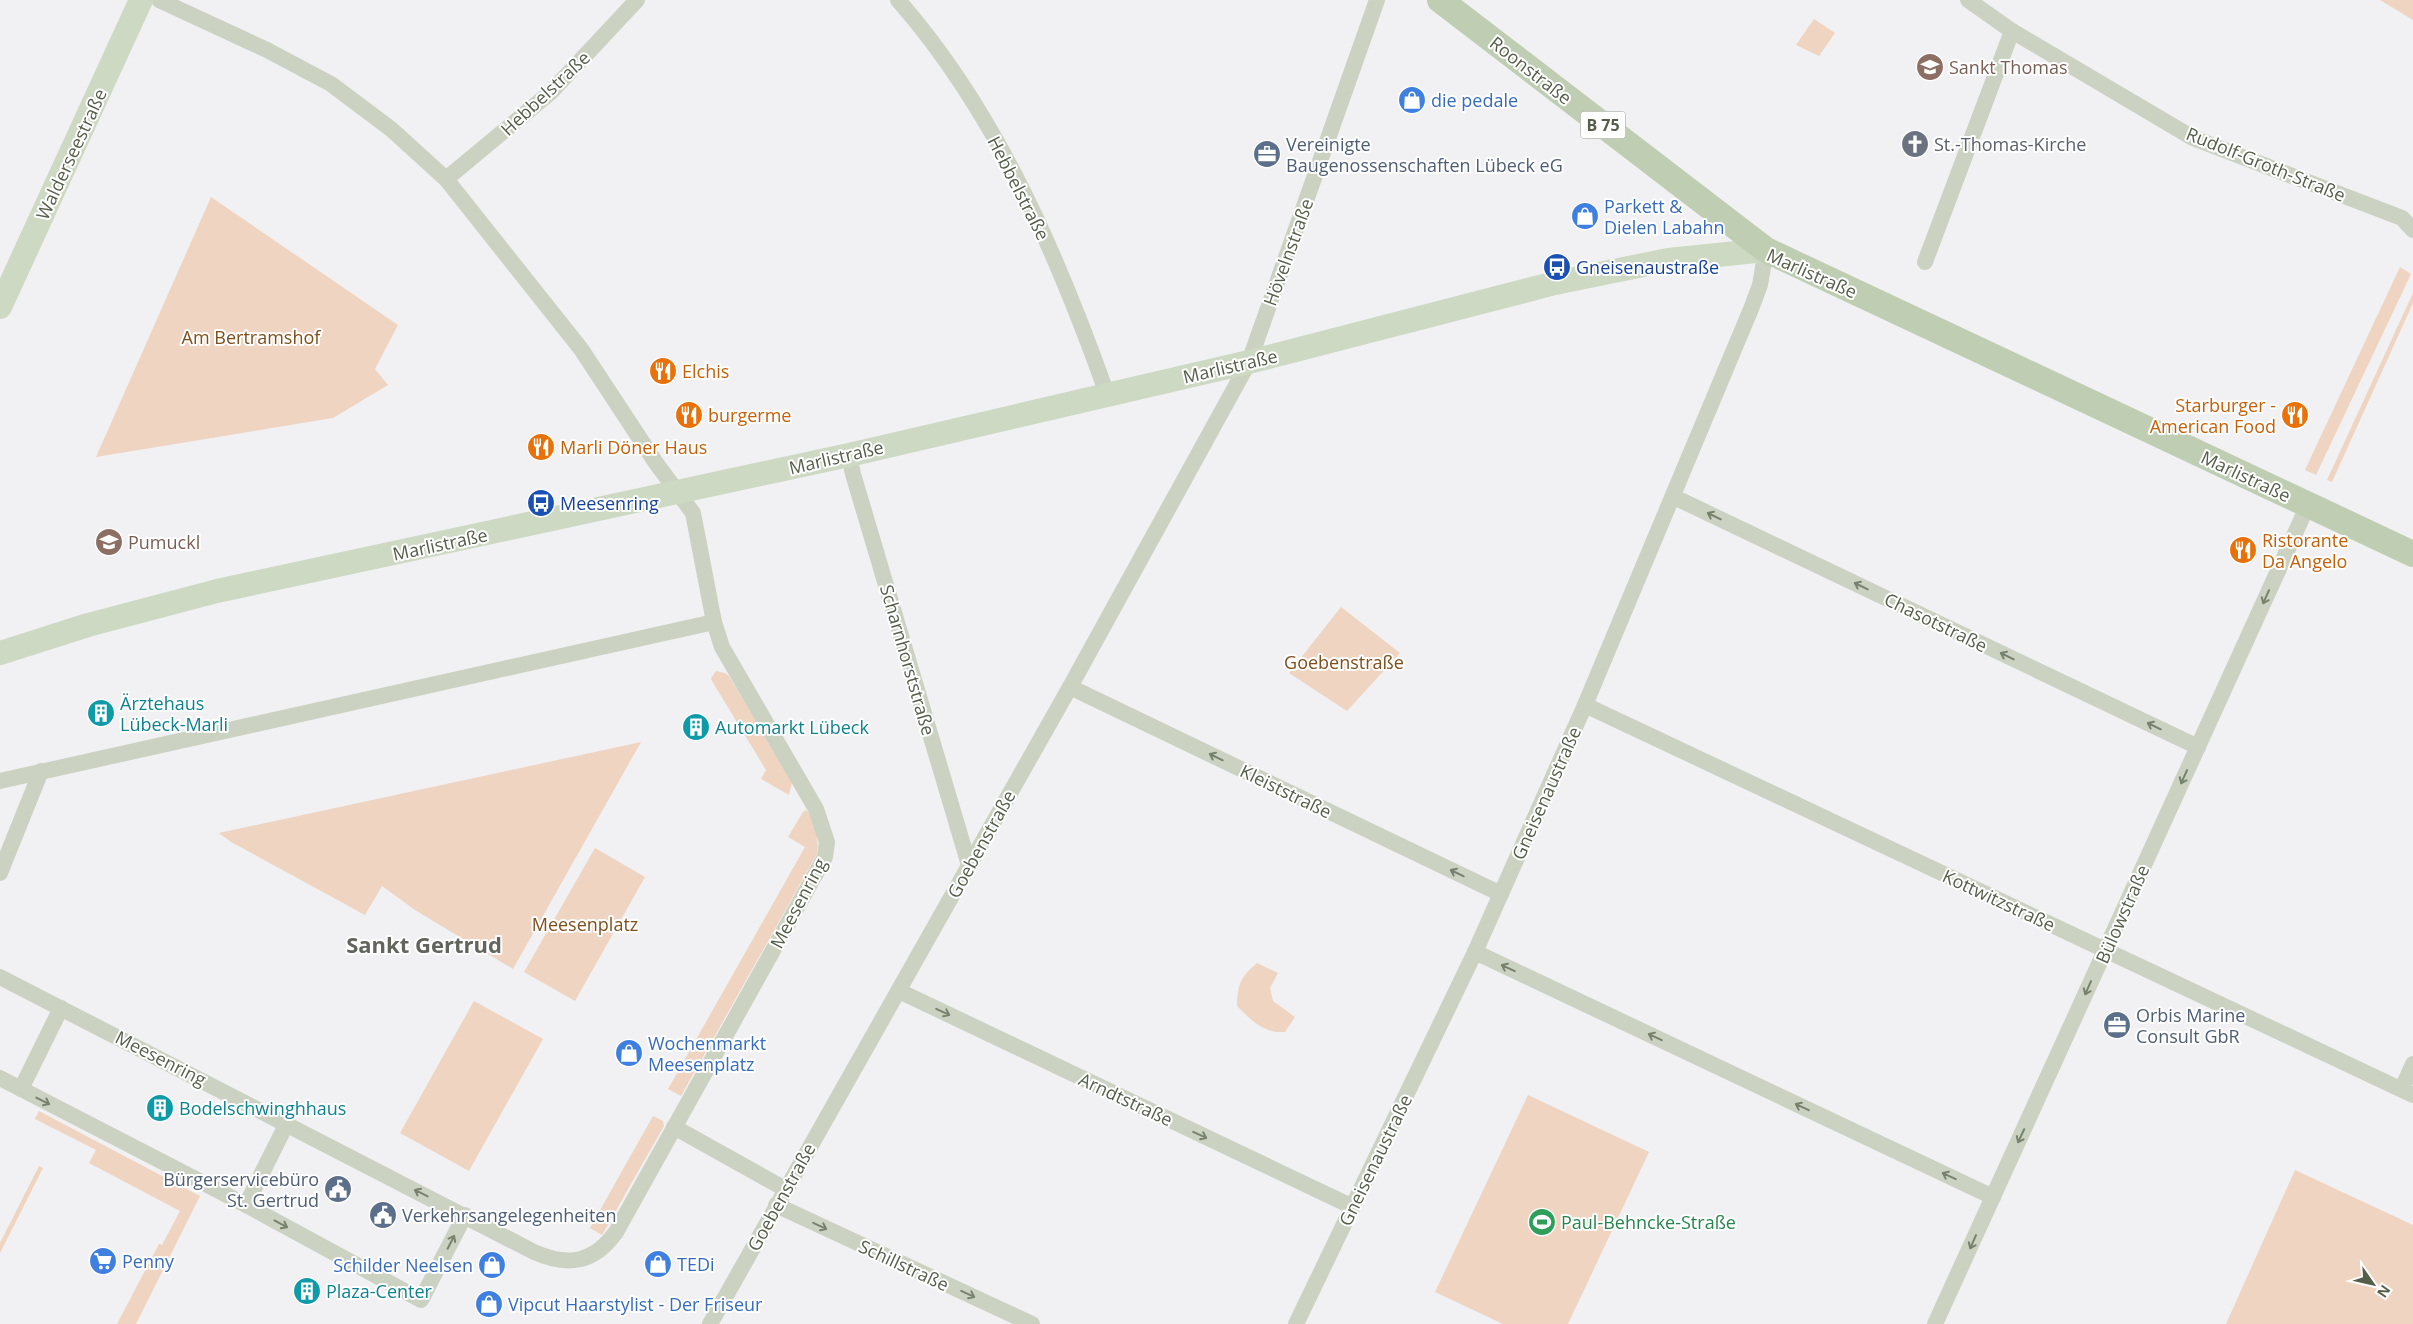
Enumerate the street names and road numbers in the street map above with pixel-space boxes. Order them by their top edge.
street label: Roonstraße [1485,31,1577,109]
street label: Hebbelstraße [495,45,595,141]
street label: Walderseestraße [30,85,112,223]
road number: B 75 [1580,112,1626,138]
street label: Rudolf-Groth-Straße [2183,121,2349,207]
street label: Hebbelstraße [982,132,1056,244]
street label: Hövelnstraße [1257,195,1319,309]
street label: Marlistraße [1763,242,1861,304]
street label: Marlistraße [1180,343,1280,389]
street label: Marlistraße [786,434,886,480]
street label: Marlistraße [2197,445,2295,507]
street label: Marlistraße [390,522,490,566]
street label: Scharnhorststraße [875,582,941,738]
street label: Chasotstraße [1880,587,1992,657]
street label: Gneisenaustraße [1506,723,1586,863]
street label: Kleiststraße [1236,759,1336,823]
street label: Goebenstraße [941,786,1021,902]
street label: Meesenring [764,854,832,952]
street label: Bülowstraße [2090,861,2154,967]
street label: Kottwitzstraße [1939,863,2059,937]
street label: Meesenring [112,1025,211,1091]
street label: Arndtstraße [1075,1067,1177,1131]
street label: Gneisenaustraße [1333,1090,1417,1230]
street label: Goebenstraße [741,1139,821,1255]
street label: Schillstraße [855,1234,953,1296]

